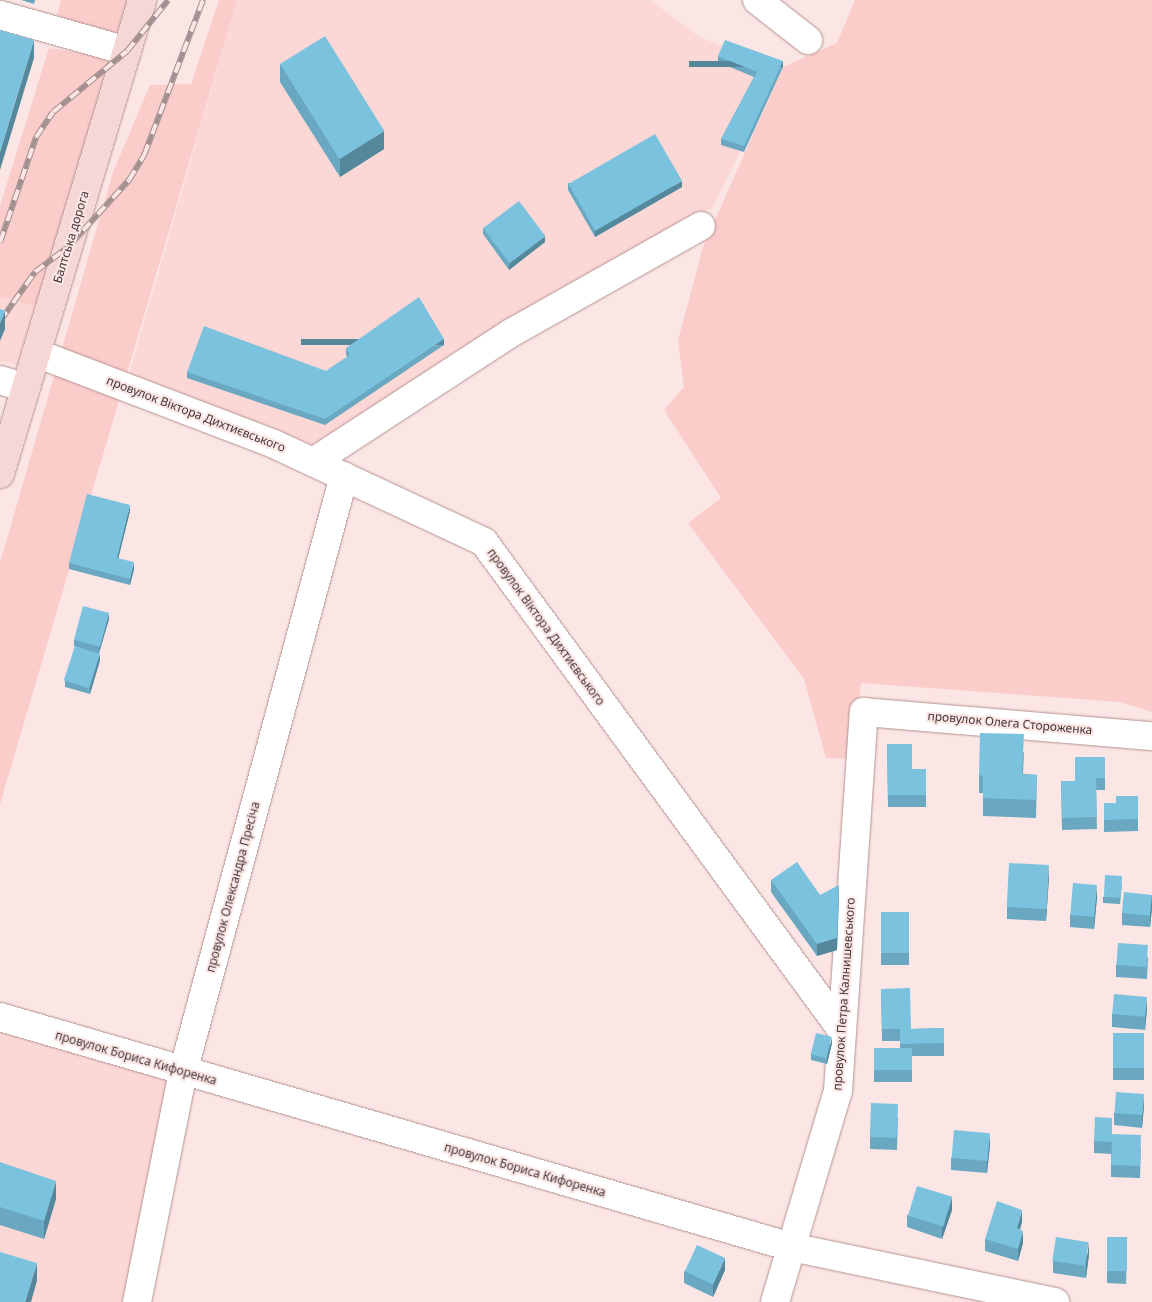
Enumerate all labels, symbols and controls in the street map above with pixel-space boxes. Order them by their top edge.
street label: Балтська дорога [50,189,92,285]
street label: провулок Віктора Дихтиєвського [105,373,287,455]
street label: провулок Віктора Дихтиєвського [484,546,608,708]
street label: провулок Олега Стороженка [927,709,1093,737]
street label: провулок Олександра Пресіча [203,800,263,974]
street label: провулок Петра Калнишевського [830,897,858,1091]
street label: провулок Бориса Кифоренка [54,1028,218,1088]
street label: провулок Бориса Кифоренка [443,1140,607,1200]

